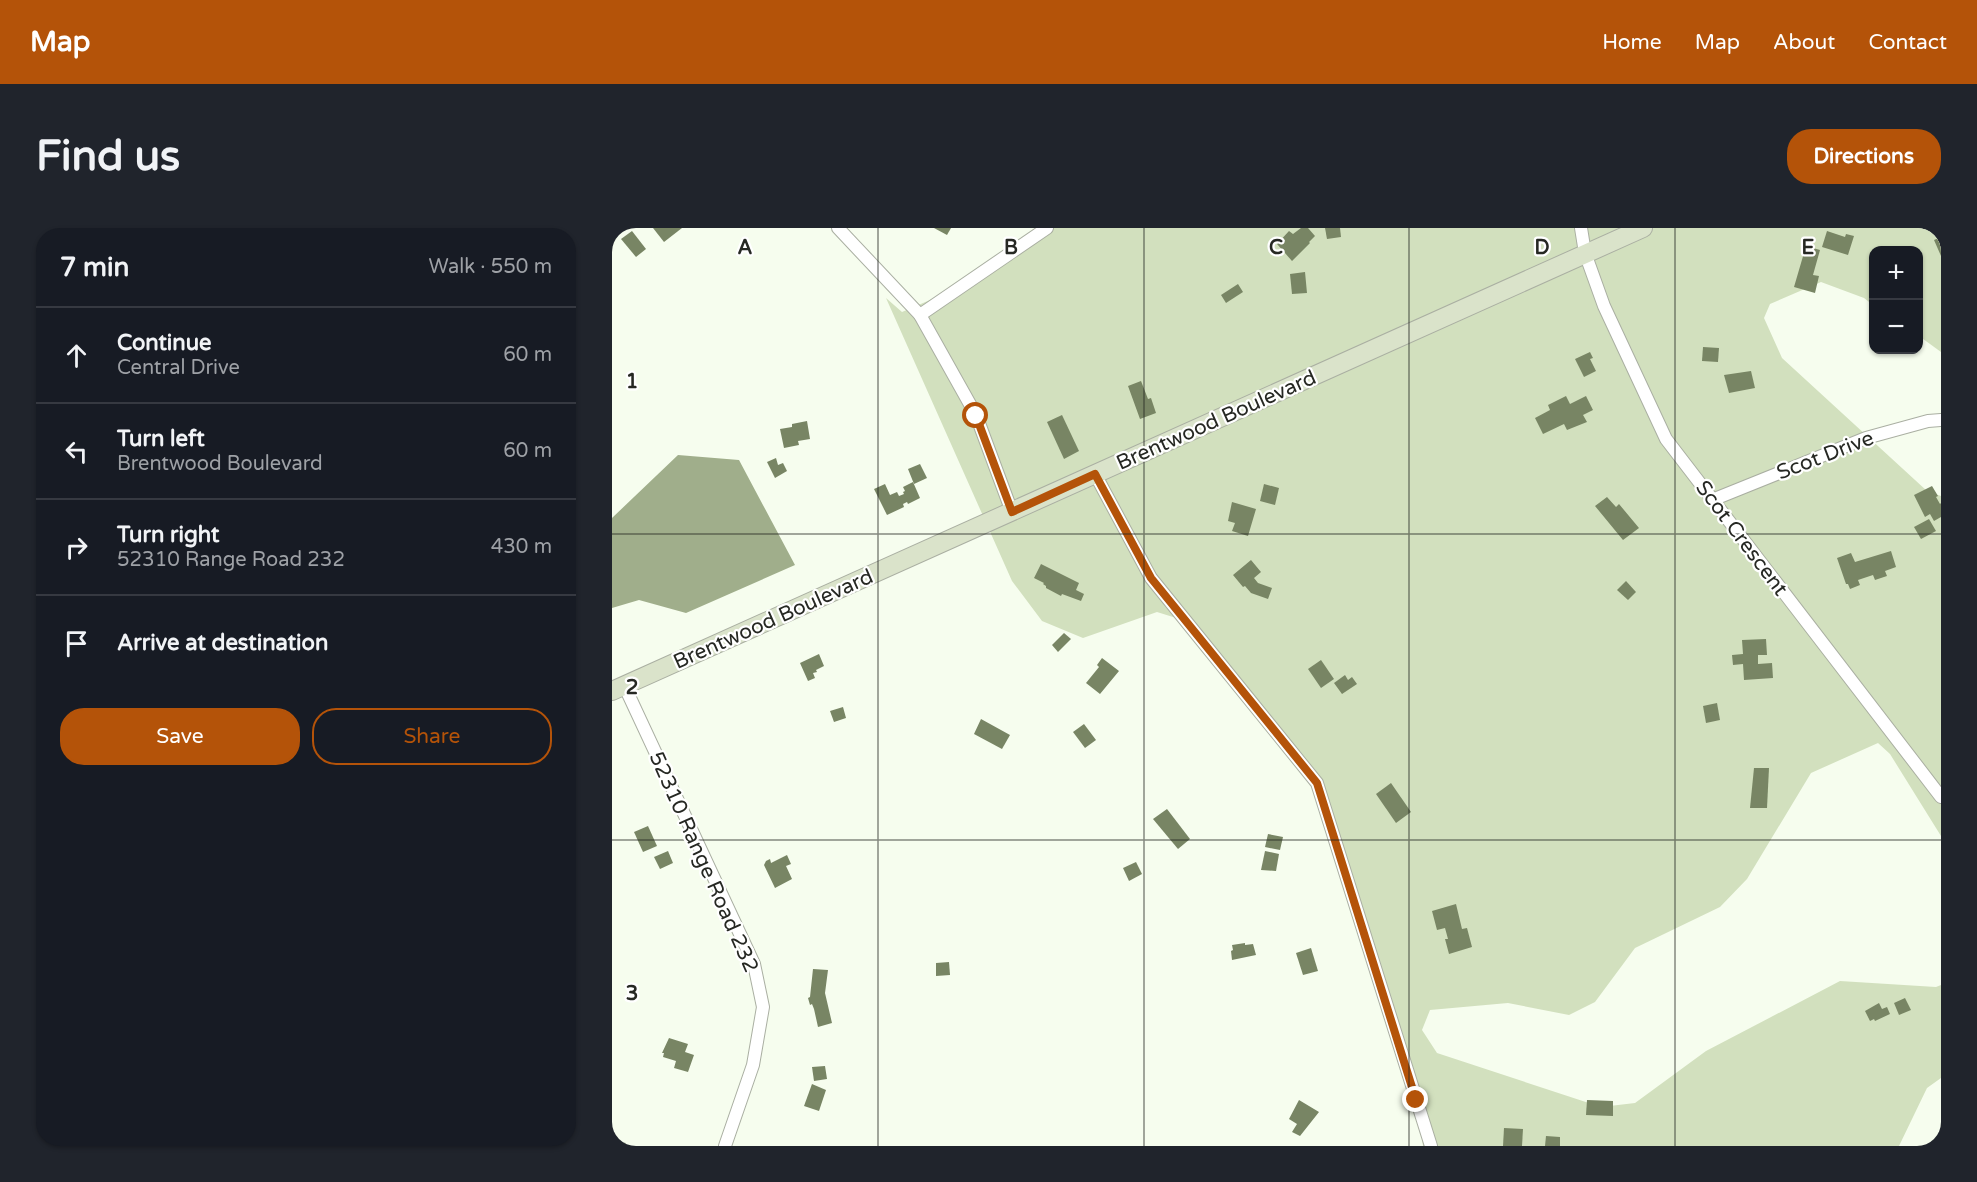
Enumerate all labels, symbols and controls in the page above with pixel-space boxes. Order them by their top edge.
text: Map [30,25,90,59]
text: Home [1602,30,1662,55]
text: Map [1695,30,1740,55]
text: About [1773,30,1835,55]
text: Contact [1868,30,1947,55]
button: Directions [1787,129,1941,184]
text: Find us [36,131,180,182]
text: A [738,236,753,260]
text: B [1004,236,1018,260]
text: C [1269,236,1283,260]
text: D [1534,236,1550,260]
text: E [1802,236,1815,260]
map controls [1869,246,1923,354]
button: + [1869,246,1923,300]
text: 7 min [60,252,129,283]
text: Walk · 550 m [429,255,552,279]
button: − [1869,300,1923,354]
text: Continue [117,330,212,356]
icon: ahead [60,339,93,372]
text: 60 m [503,343,552,367]
text: Central Drive [117,356,240,380]
street label: Brentwood Boulevard [1112,365,1320,476]
text: 1 [626,370,638,394]
route start [962,402,988,428]
street label: Scot Drive [1773,425,1877,485]
text: Turn left [117,426,205,452]
icon: left [60,435,93,468]
text: 60 m [503,439,552,463]
text: Brentwood Boulevard [117,452,323,476]
street label: Scot Crescent [1690,476,1793,601]
text: Turn right [117,522,219,548]
icon: right [60,531,93,564]
text: 430 m [491,535,552,559]
text: 52310 Range Road 232 [117,548,345,572]
street label: Brentwood Boulevard [669,564,877,675]
icon: arrive [60,627,93,660]
text: Arrive at destination [117,630,328,656]
text: 2 [626,676,638,700]
button: Save [60,708,300,765]
button: Share [312,708,552,765]
street label: 52310 Range Road 232 [643,748,764,977]
text: 3 [626,982,638,1006]
route end [1402,1086,1428,1112]

